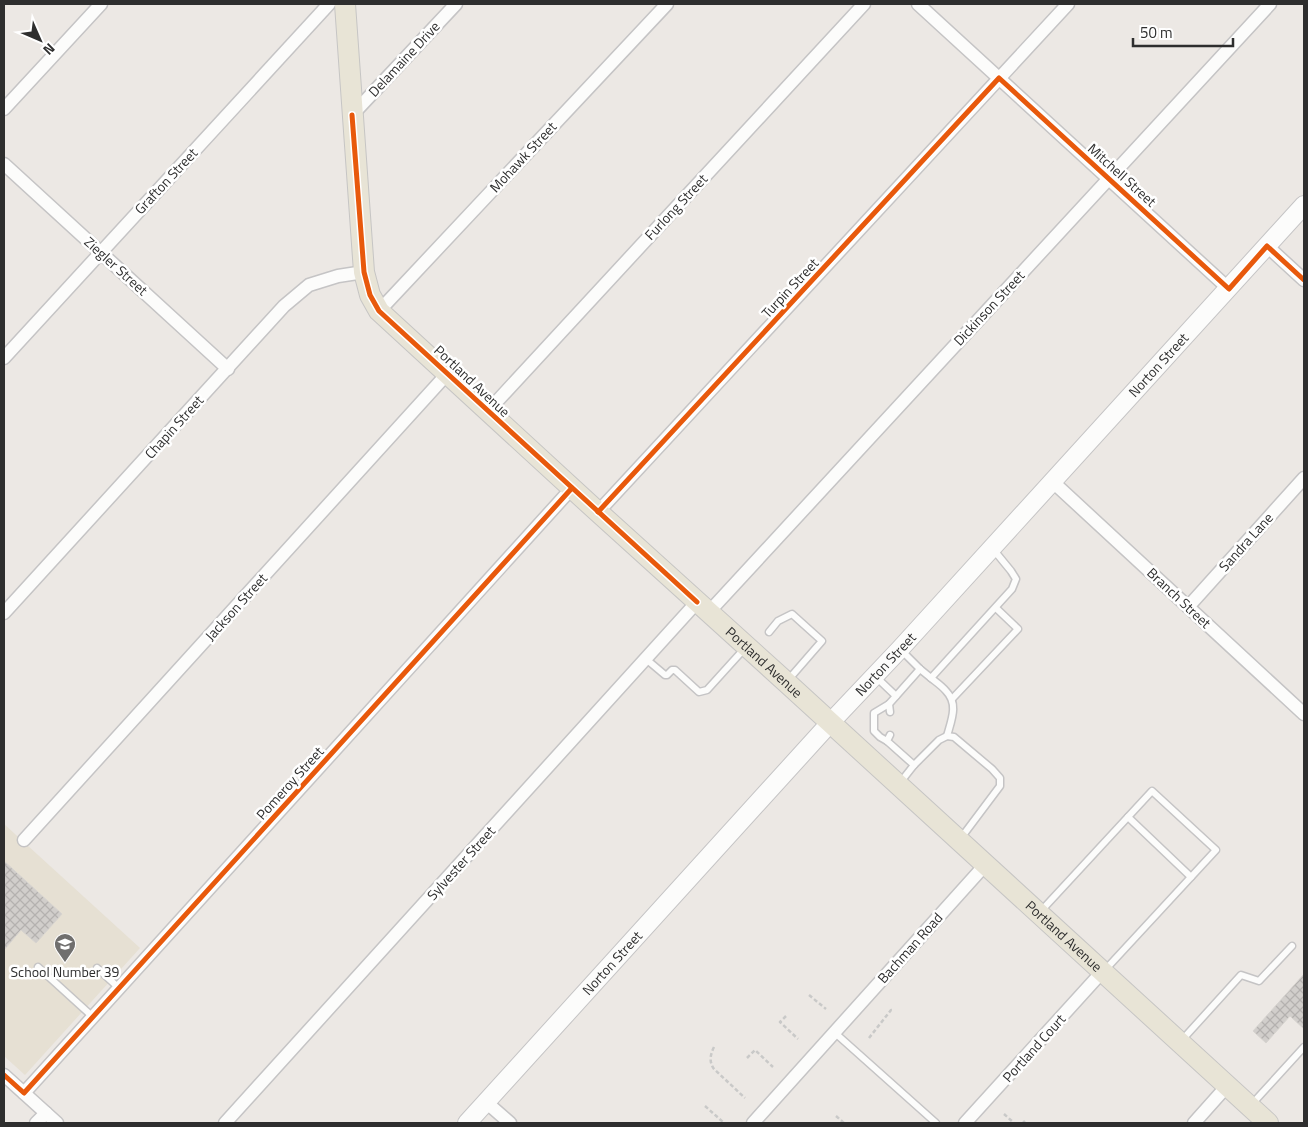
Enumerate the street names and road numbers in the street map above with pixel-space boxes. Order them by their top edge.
street label: Delamaine Drive [363,16,444,101]
street label: Mohawk Street [484,116,561,197]
street label: Mitchell Street [1083,138,1161,211]
street label: Grafton Street [129,143,202,219]
street label: Furlong Street [639,169,712,245]
street label: Ziegler Street [80,231,153,300]
street label: Turpin Street [756,253,823,322]
street label: Dickinson Street [948,265,1029,350]
street label: Norton Street [1123,328,1193,402]
street label: Portland Avenue [430,340,515,422]
street label: Chapin Street [139,390,208,463]
street label: Sandra Lane [1213,508,1278,576]
street label: Branch Street [1143,562,1216,633]
street label: Jackson Street [200,568,272,645]
street label: Portland Avenue [721,621,808,702]
street label: Norton Street [850,627,920,700]
street label: Pomeroy Street [251,741,328,824]
street label: Sylvester Street [421,821,500,904]
street label: Portland Avenue [1021,895,1107,976]
street label: Bachman Road [872,908,947,988]
street label: Norton Street [577,926,647,1000]
street label: Portland Court [997,1009,1070,1087]

